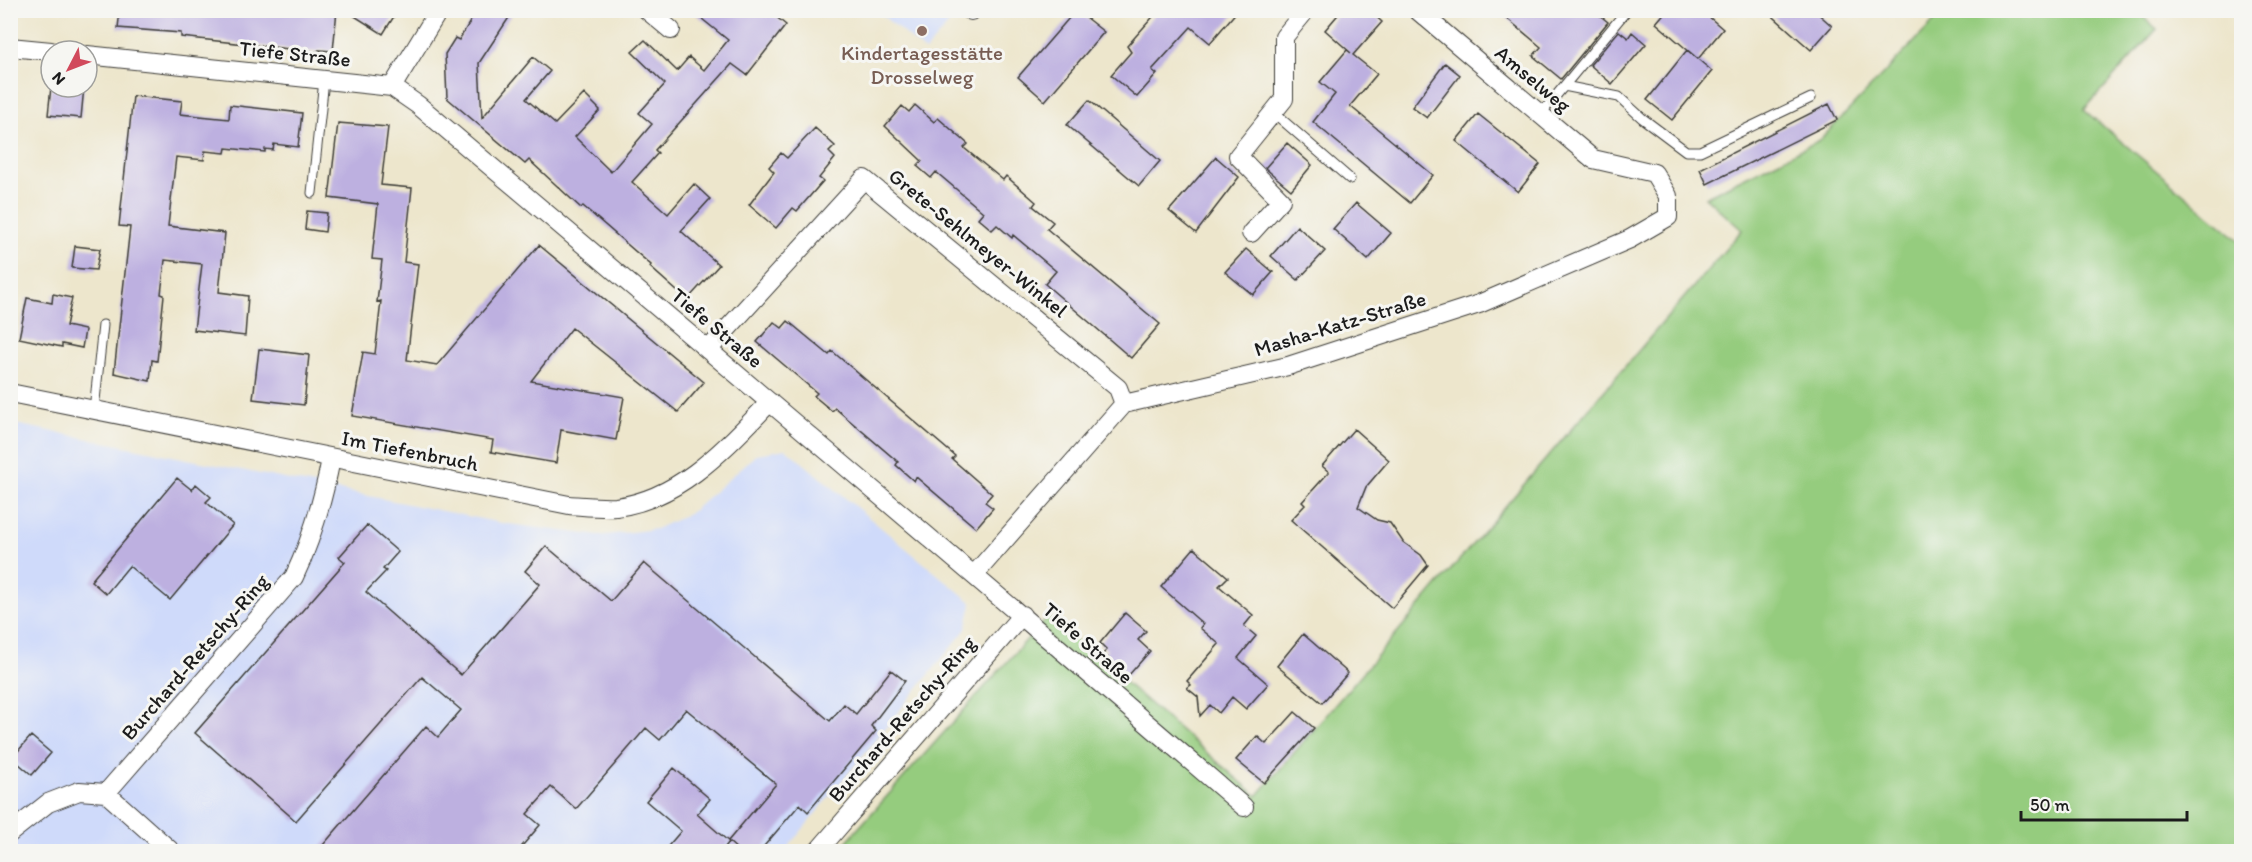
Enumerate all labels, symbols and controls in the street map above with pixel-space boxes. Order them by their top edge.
marker: Kindertagesstätte Drosselweg [915,24,929,38]
street label: Tiefe Straße [238,35,352,72]
north arrow [39,39,99,99]
place label: Kindertagesstätte Drosselweg [841,40,1003,89]
street label: Amselweg [1490,40,1577,118]
text: N [48,68,69,89]
street label: Grete-Sehlmeyer-Winkel [884,163,1073,323]
street label: Tiefe Straße [666,282,768,373]
street label: Masha-Katz-Straße [1251,286,1429,362]
street label: Im Tiefenbruch [340,425,481,476]
street label: Burchard-Retschy-Ring [116,568,274,745]
street label: Tiefe Straße [1038,597,1139,689]
street label: Burchard-Retschy-Ring [823,630,981,807]
scale bar [2021,784,2188,822]
text: 50 m [2030,794,2070,816]

